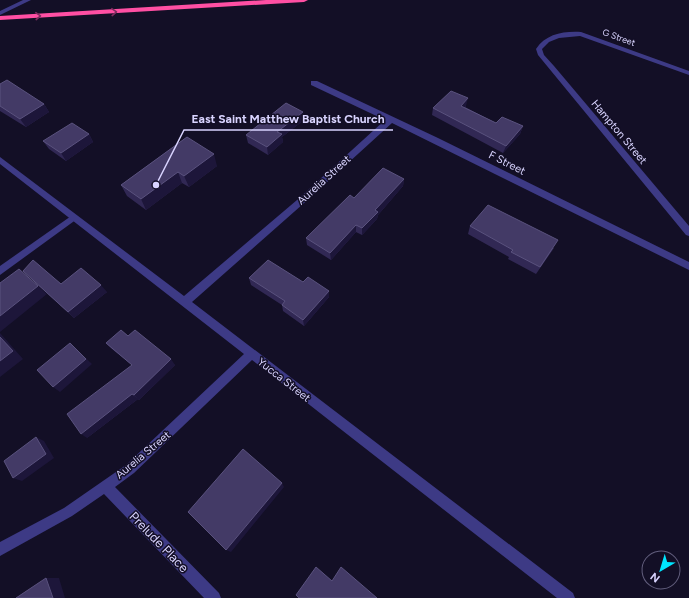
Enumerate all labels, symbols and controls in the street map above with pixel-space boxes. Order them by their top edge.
one-way arrow [111,7,117,16]
one-way arrow [35,12,41,20]
street label: G Street [601,26,638,48]
street label: Hampton Street [588,97,650,167]
callout: East Saint Matthew Baptist Church [184,106,393,130]
text: East Saint Matthew Baptist Church [192,112,385,126]
street label: F Street [486,148,528,178]
street label: Aurelia Street [295,153,353,207]
street label: Yucca Street [255,355,313,405]
street label: Aurelia Street [113,428,173,482]
street label: Prelude Place [126,509,192,575]
north arrow [641,550,681,590]
text: N [648,570,663,585]

